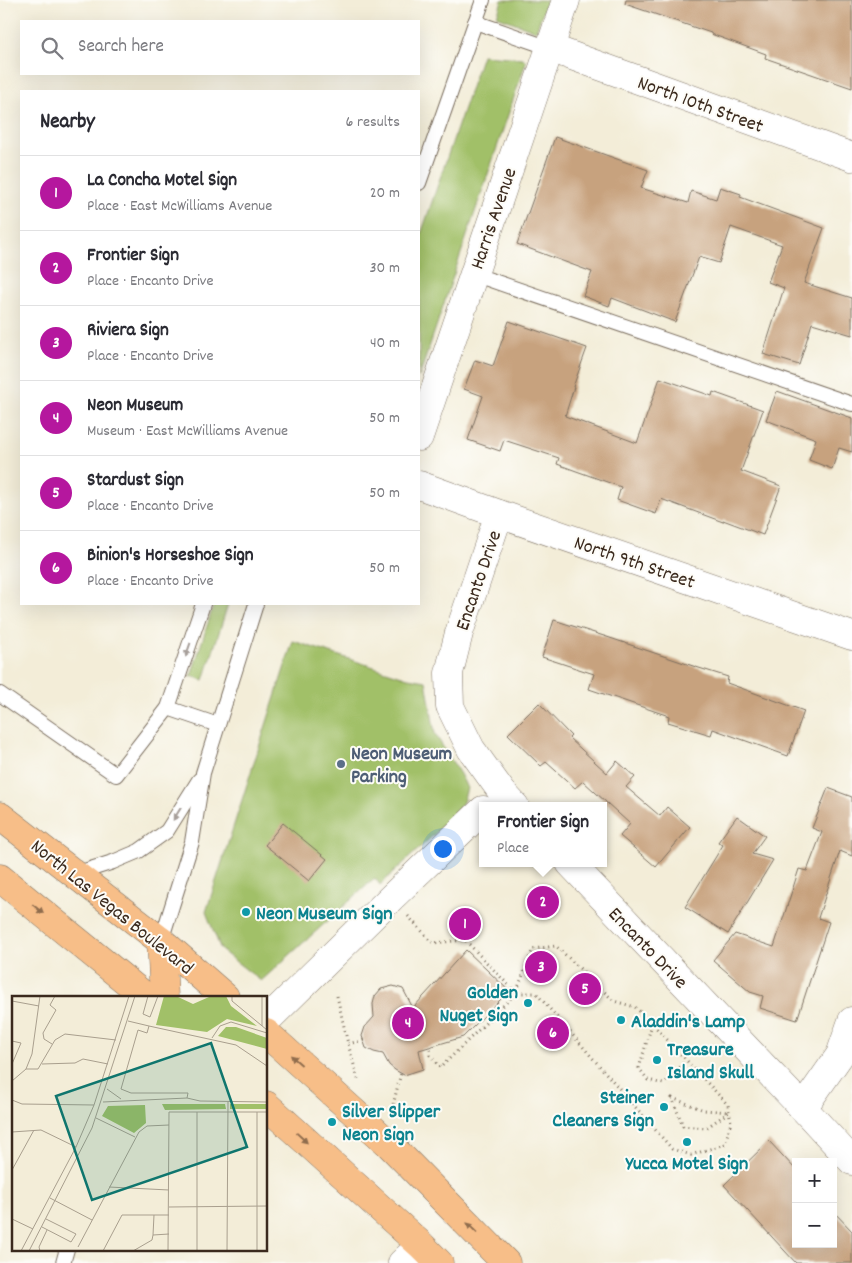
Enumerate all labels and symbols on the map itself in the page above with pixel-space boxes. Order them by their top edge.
street label: North 10th Street [633,70,767,142]
street label: Harris Avenue [464,164,525,274]
street label: Encanto Drive [450,527,510,635]
street label: North 9th Street [570,530,698,598]
one-way arrow [184,643,192,658]
place label: Neon Museum Parking [351,741,453,792]
marker: Neon Museum Parking [335,758,347,770]
one-way arrow [173,808,182,821]
street label: North Las Vegas Boulevard [24,834,199,983]
your location [430,836,456,862]
pin: 2 [527,883,559,921]
place label: Neon Museum Sign [256,901,392,929]
street label: Encanto Drive [601,902,693,996]
one-way arrow [31,903,44,914]
pin: 1 [449,905,481,943]
marker: Neon Museum Sign [240,906,252,918]
pin: 3 [525,948,557,986]
pin: 5 [569,970,601,1008]
place label: Golden Nuget Sign [440,980,518,1031]
inset map [12,996,268,1250]
marker: Golden Nuget Sign [522,997,534,1009]
pin: 4 [392,1004,424,1042]
place label: Aladdin's Lamp [631,1009,745,1037]
pin: 6 [537,1014,569,1052]
marker: Aladdin's Lamp [615,1014,627,1026]
place label: Treasure Island Skull [667,1037,754,1088]
one-way arrow [290,1054,303,1065]
marker: Treasure Island Skull [651,1054,663,1066]
place label: Steiner Cleaners Sign [552,1085,655,1136]
place label: Silver Slipper Neon Sign [342,1099,441,1150]
marker: Steiner Cleaners Sign [658,1101,670,1113]
marker: Silver Slipper Neon Sign [326,1116,338,1128]
one-way arrow [296,1132,308,1144]
marker: Yucca Motel Sign [681,1136,693,1148]
place label: Yucca Motel Sign [625,1151,748,1179]
one-way arrow [466,1223,478,1235]

